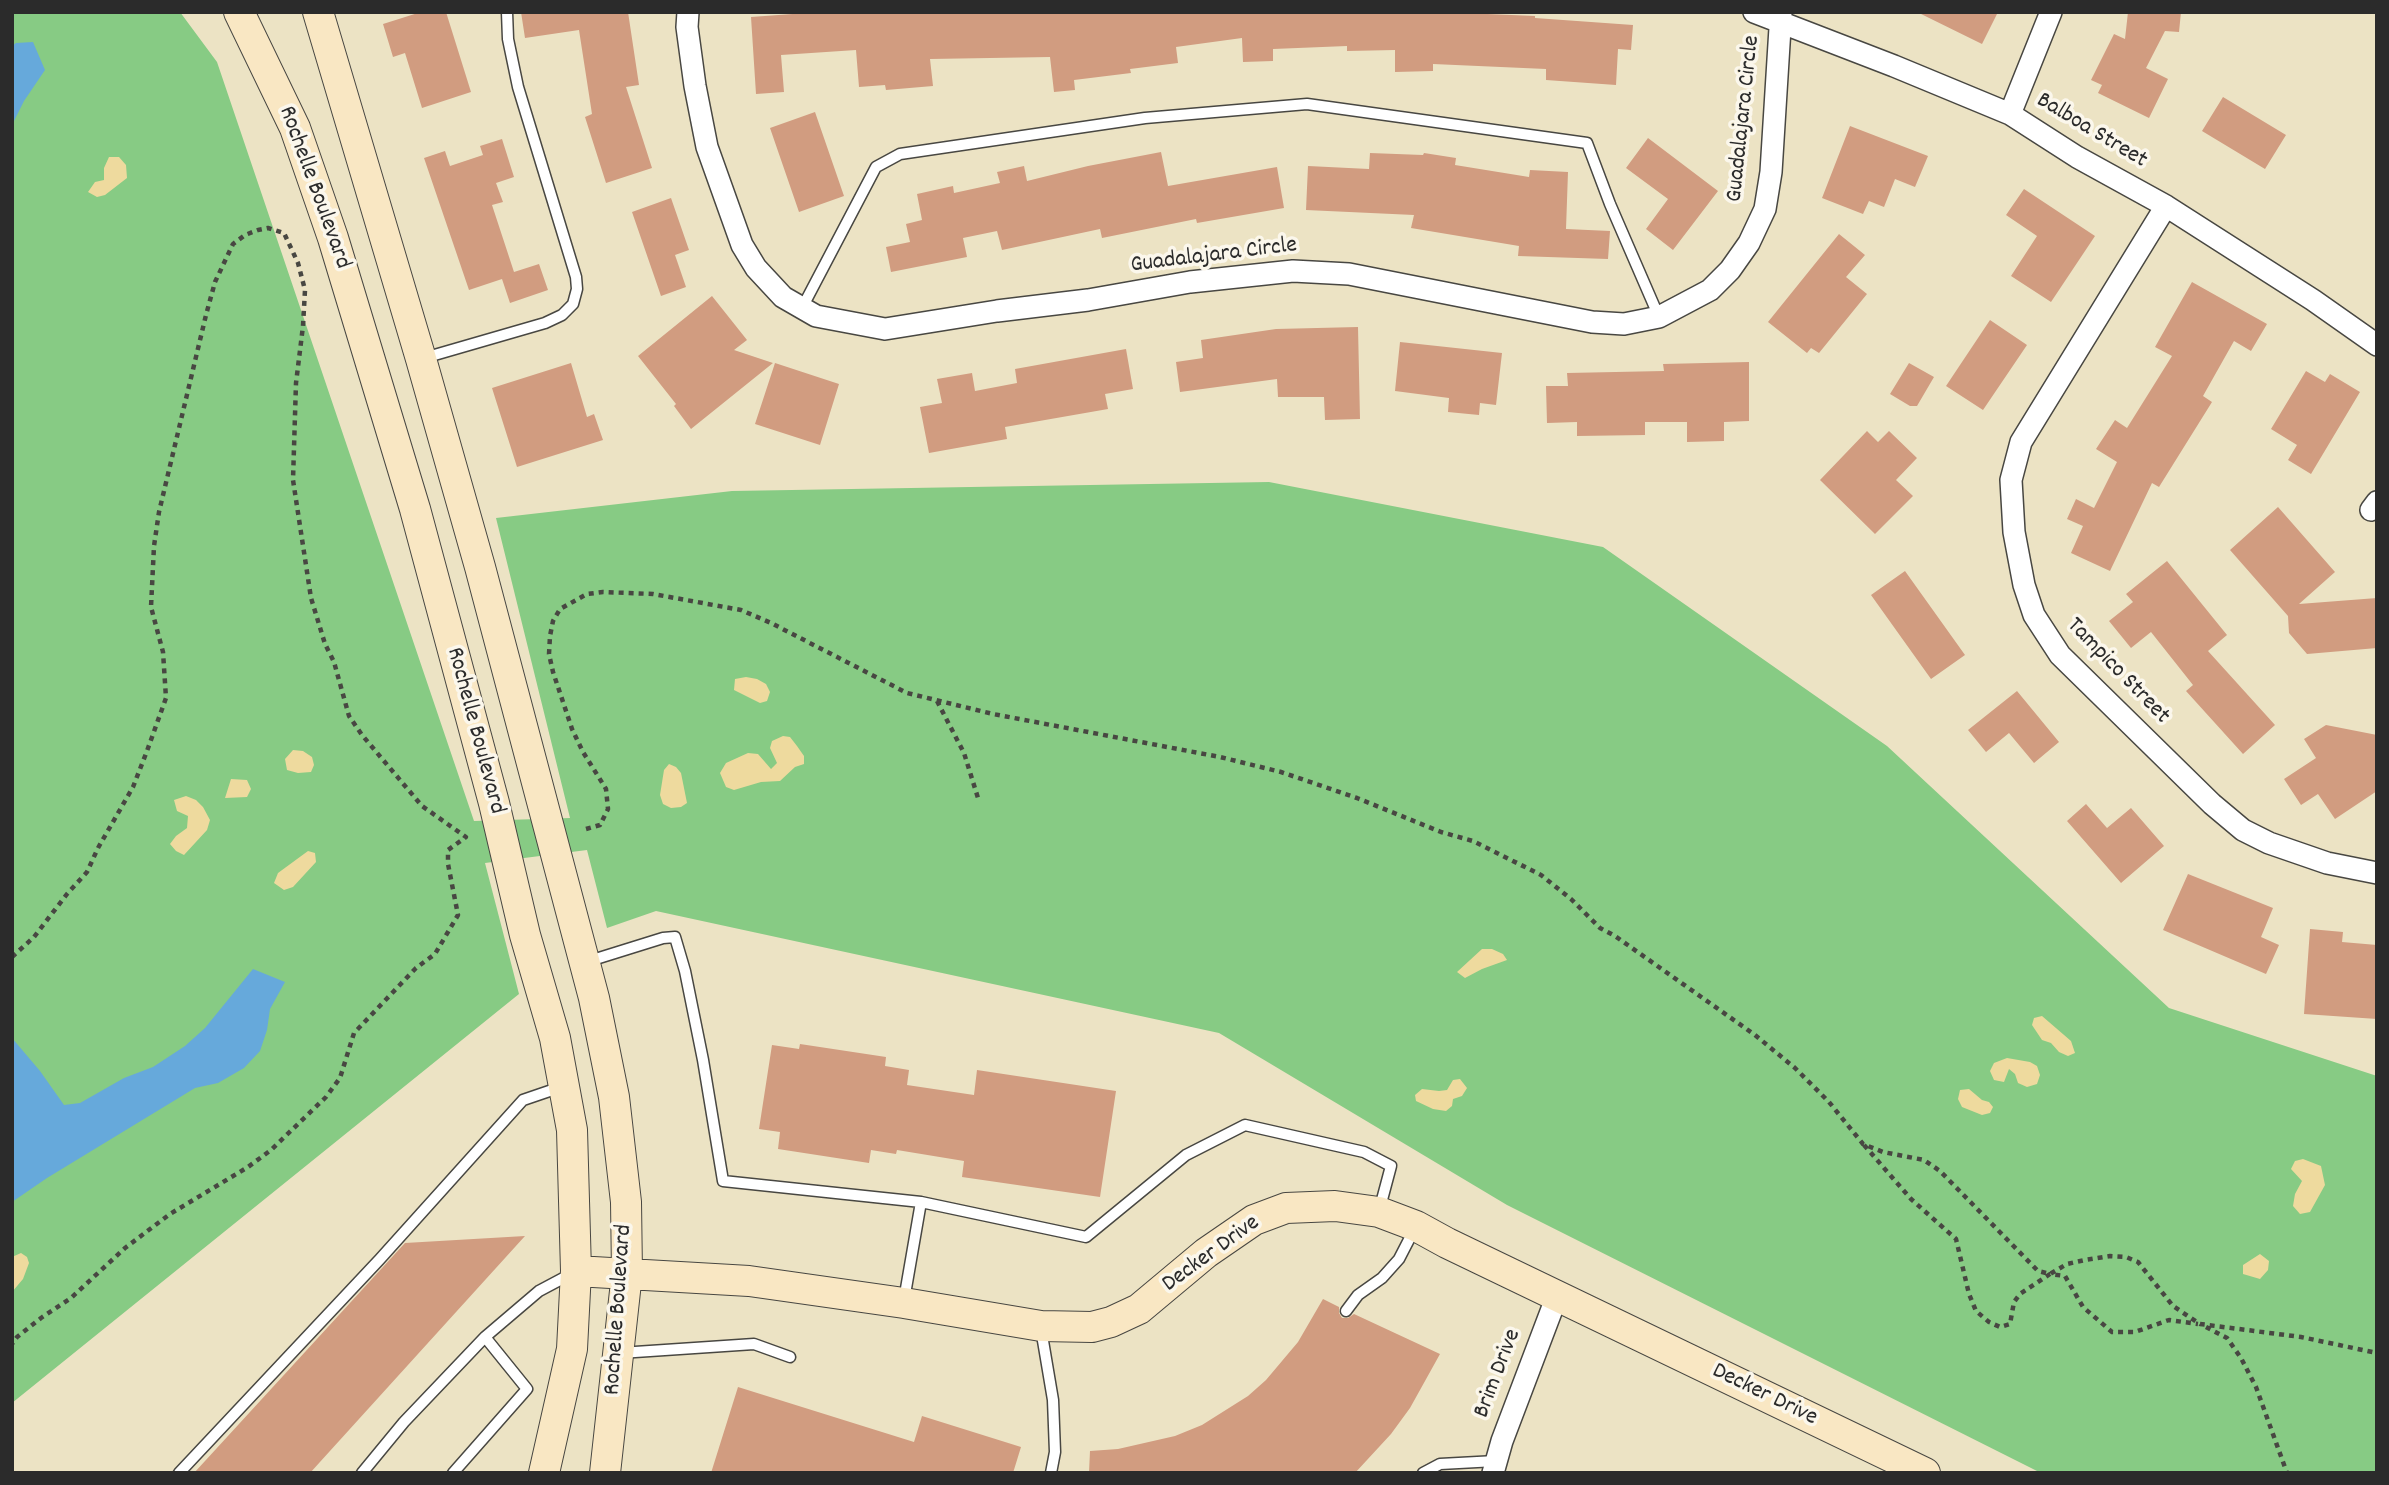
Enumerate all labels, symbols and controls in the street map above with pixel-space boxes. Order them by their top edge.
street label: Guadalajara Circle [1722,34,1768,204]
street label: Balboa Street [2030,88,2152,176]
street label: Rochelle Boulevard [270,103,356,273]
street label: Guadalajara Circle [1129,233,1299,281]
street label: Tampico Street [2059,613,2175,731]
street label: Rochelle Boulevard [438,645,510,817]
street label: Decker Drive [1158,1210,1266,1300]
street label: Rochelle Boulevard [600,1224,640,1396]
street label: Brim Drive [1469,1325,1529,1423]
street label: Decker Drive [1707,1358,1821,1434]

